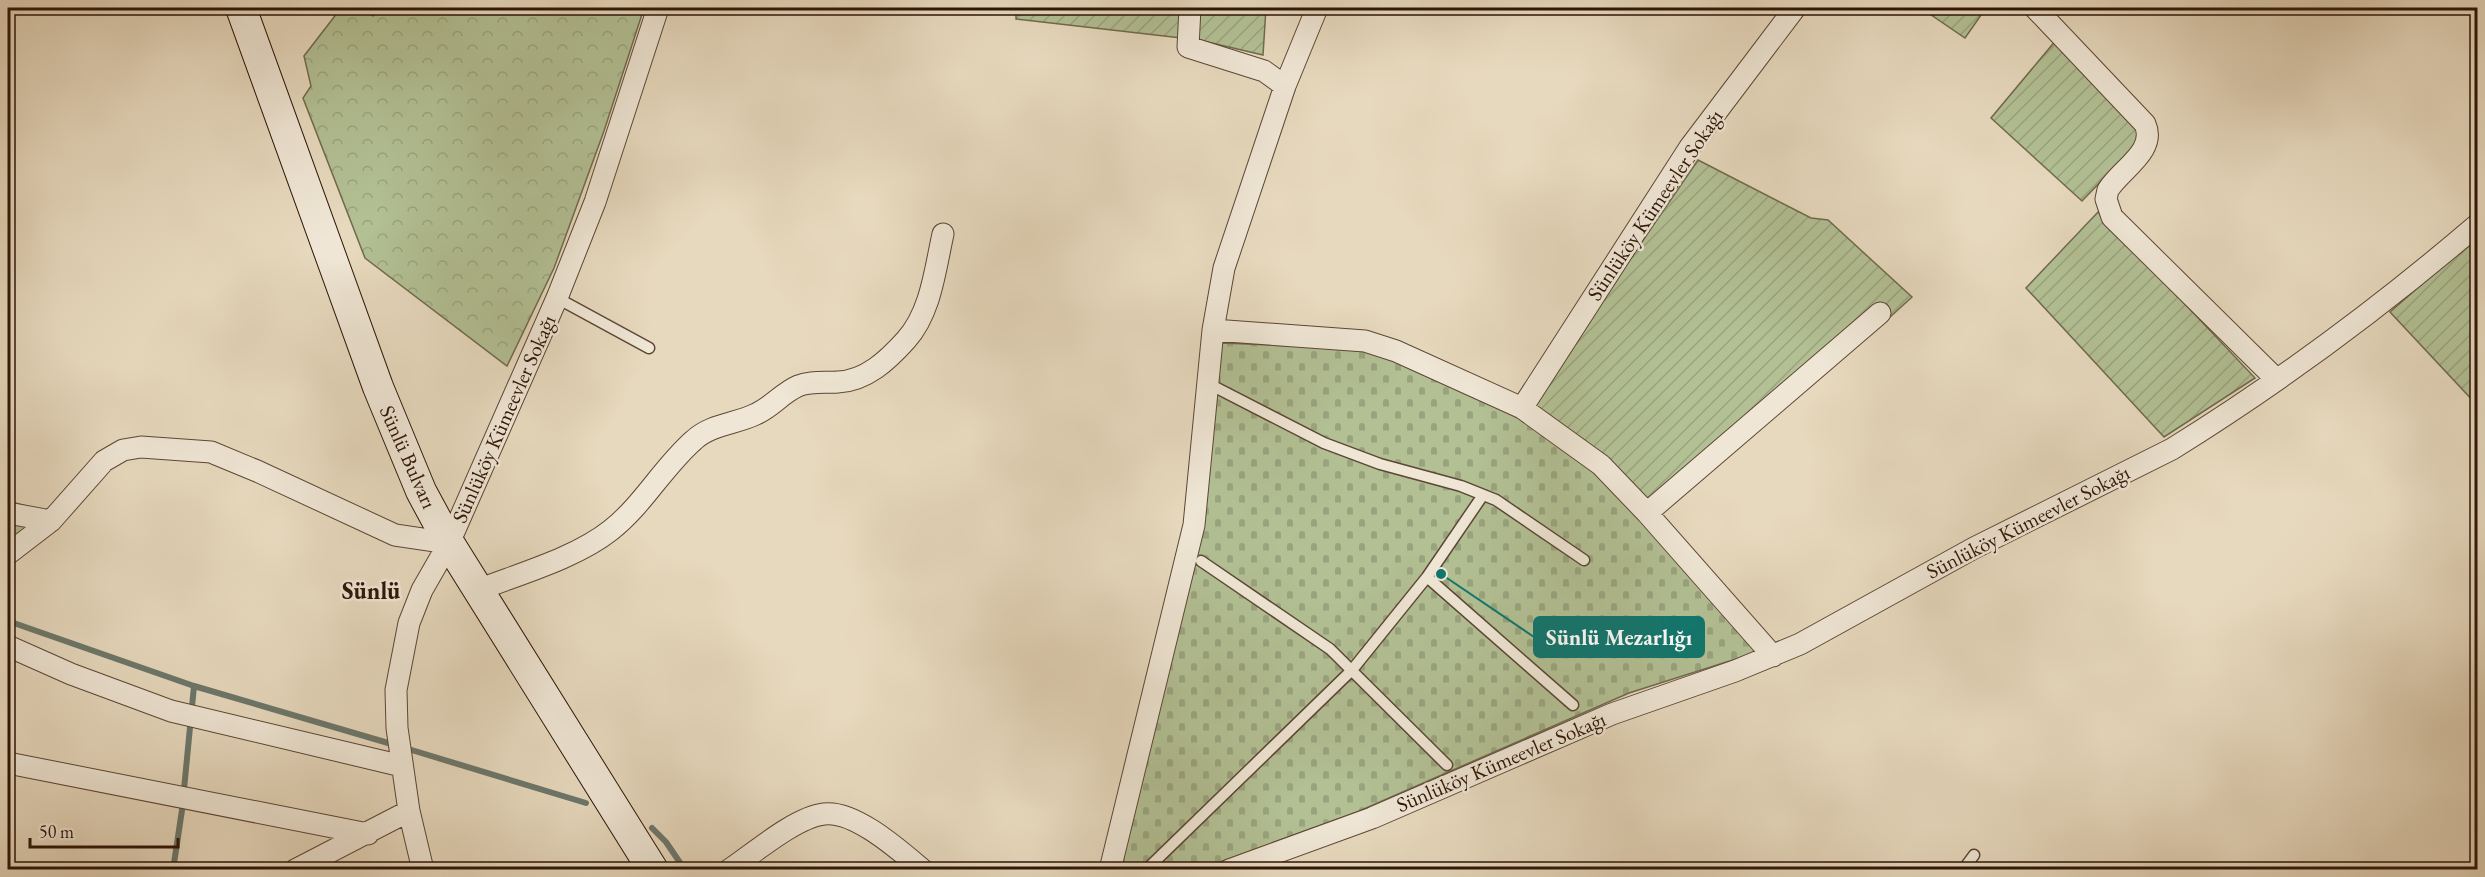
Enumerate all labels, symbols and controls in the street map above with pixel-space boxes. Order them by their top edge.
street label: Sünlüköy Kümeevler Sokağı [1580,104,1729,306]
street label: Sünlüköy Kümeevler Sokağı [445,311,562,527]
street label: Sünlü Bulvarı [374,401,443,513]
street label: Sünlüköy Kümeevler Sokağı [1921,458,2134,585]
district label: Sünlü [342,575,401,606]
callout: Sünlü Mezarlığı [1534,617,1704,657]
text: Sünlü Mezarlığı [1546,623,1693,652]
street label: Sünlüköy Kümeevler Sokağı [1392,705,1610,818]
scale bar [30,811,178,849]
text: 50 m [39,820,74,843]

